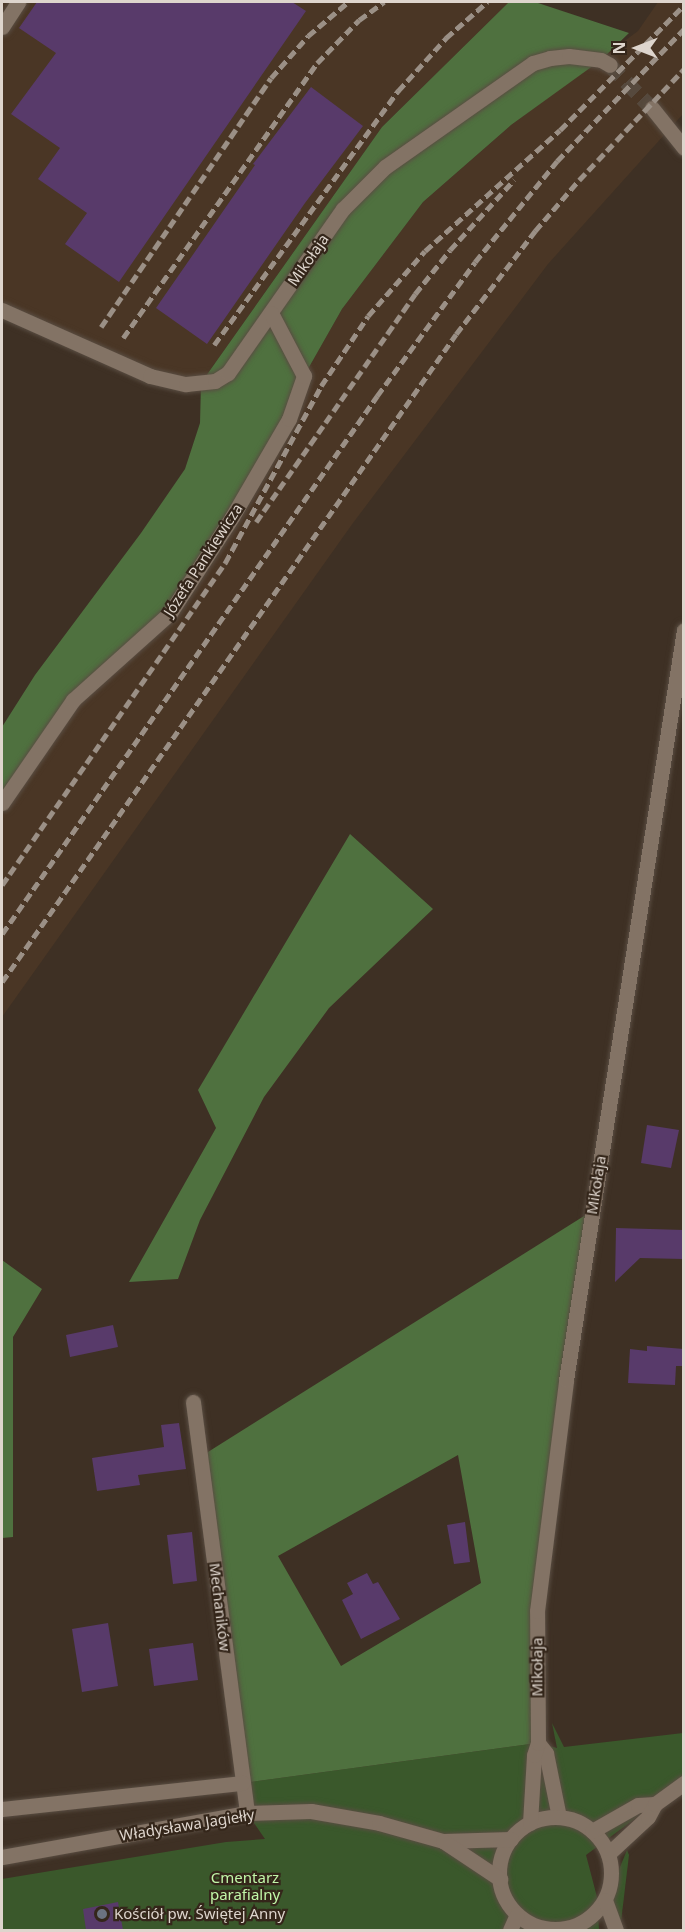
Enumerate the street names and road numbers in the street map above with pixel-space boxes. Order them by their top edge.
street label: Mikołaja [284,231,332,289]
street label: Józefa Pankiewicza [160,500,246,620]
street label: Mikołaja [582,1154,610,1216]
street label: Mechaników [206,1562,234,1652]
street label: Mikołaja [528,1637,546,1697]
street label: Władysława Jagiełły [118,1805,256,1845]

